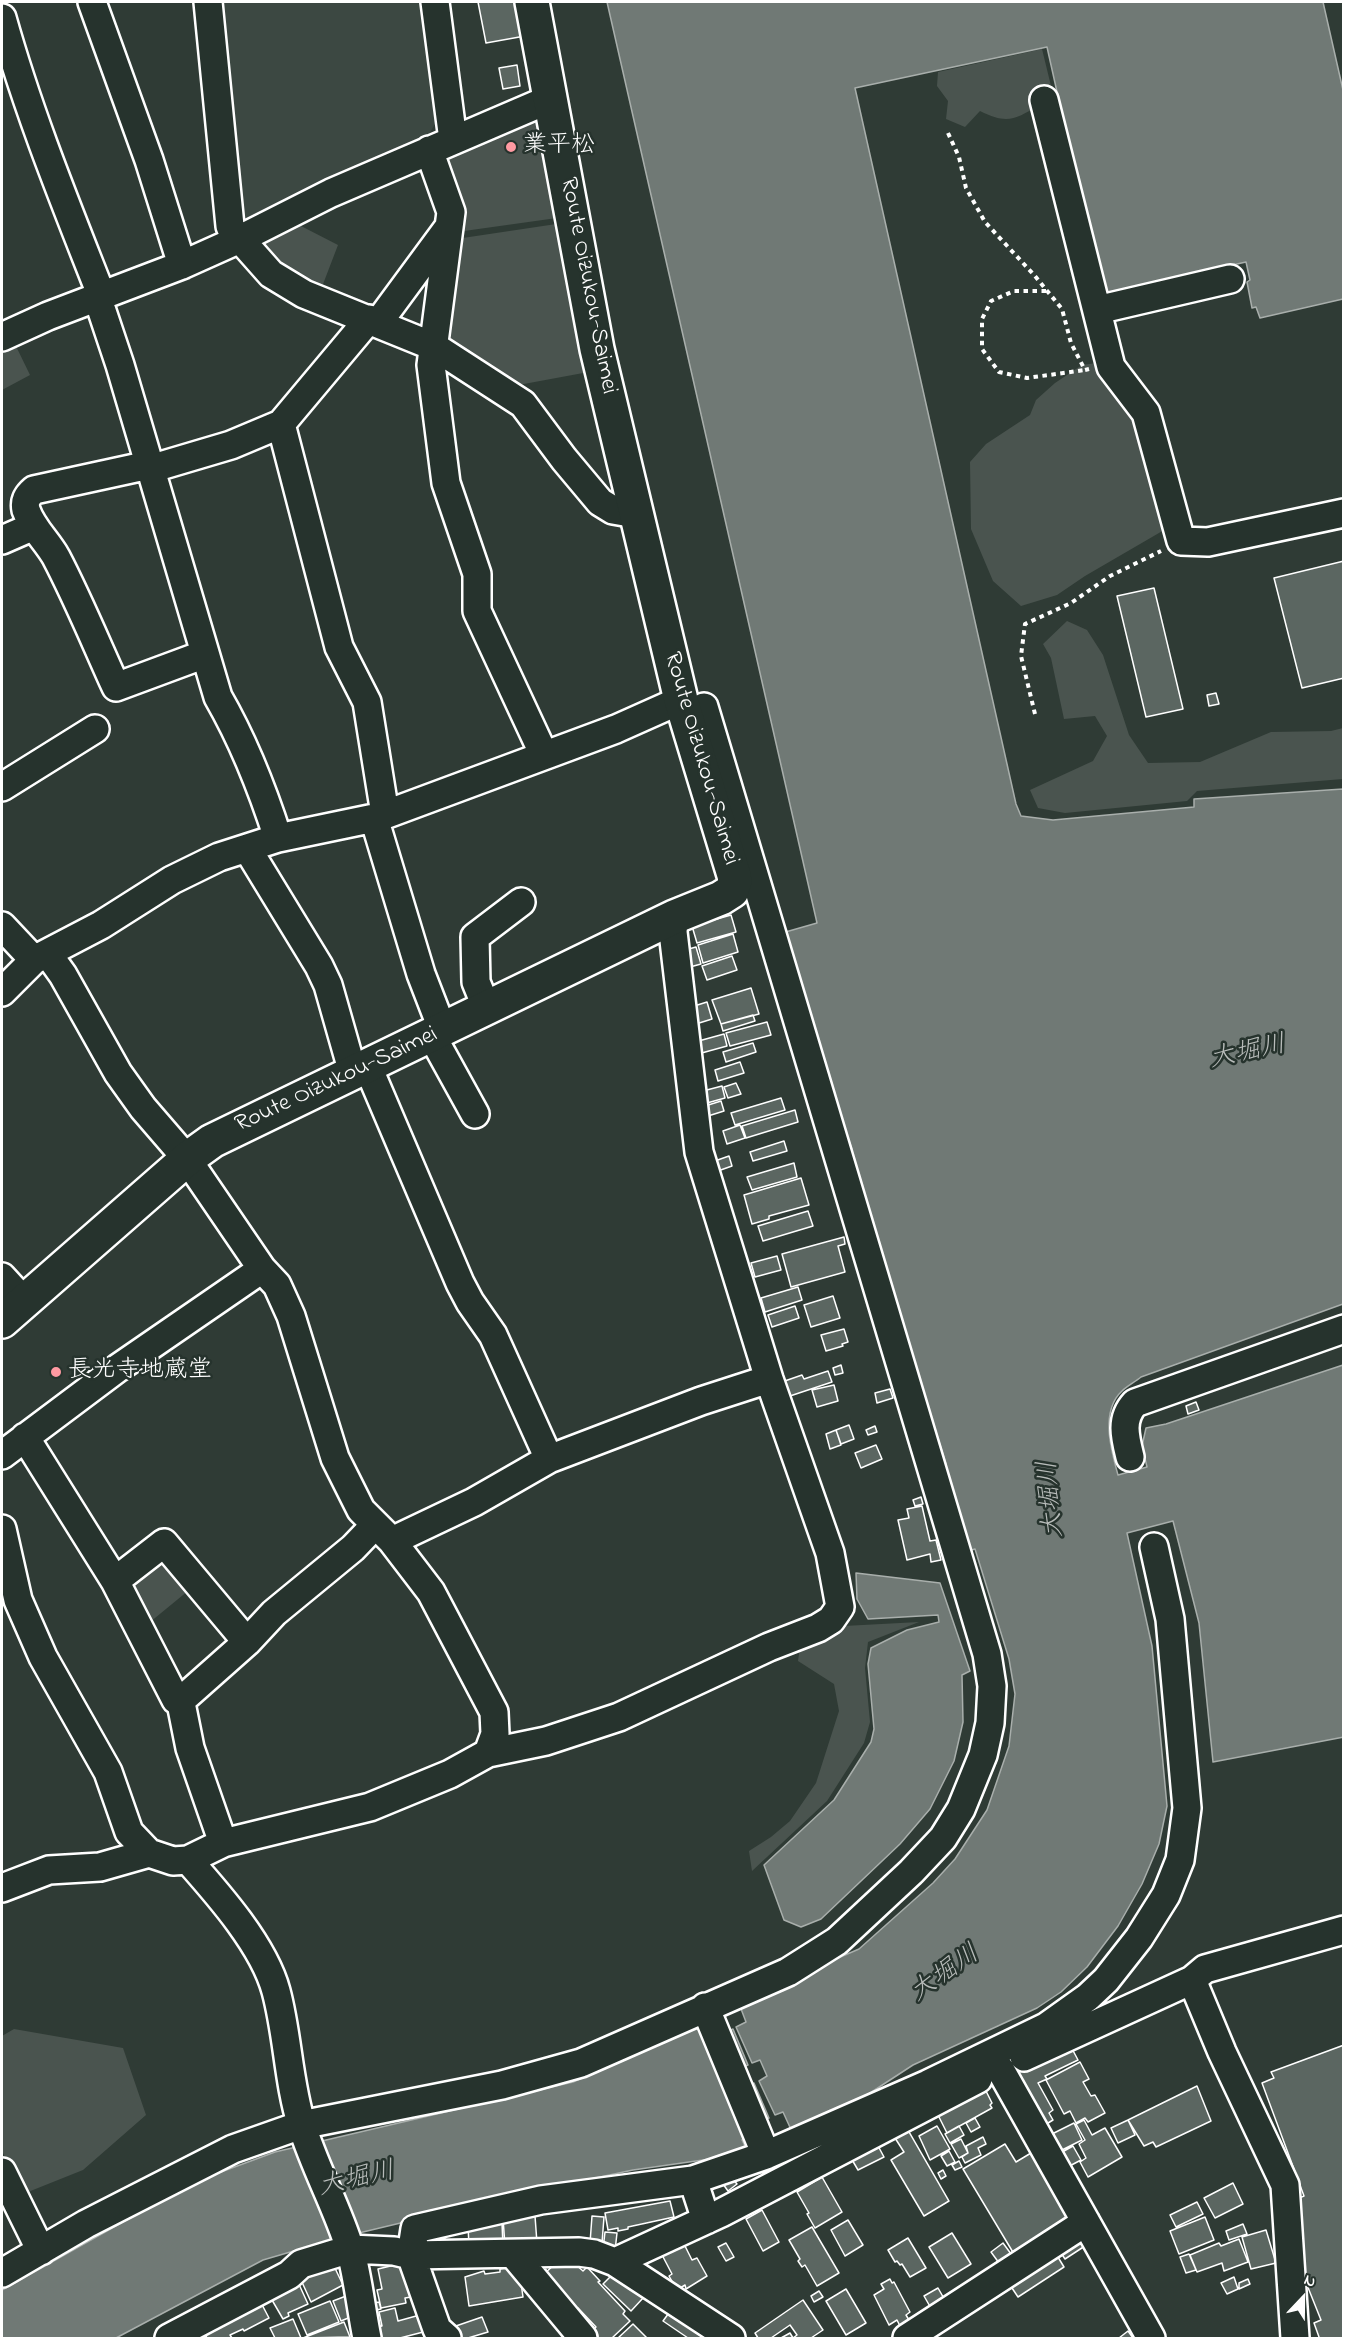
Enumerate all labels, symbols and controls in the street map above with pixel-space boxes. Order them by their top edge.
place label: 業平松 [523,133,595,161]
marker: 業平松 [504,140,518,154]
street label: Route Oizukou-Saimei [552,175,622,397]
street label: Route Oizukou-Saimei [656,649,744,869]
street label: Route Oizukou-Saimei [231,1021,443,1141]
water label: 大堀川 [1207,1031,1289,1077]
place label: 長光寺地蔵堂 [68,1358,212,1386]
marker: 長光寺地蔵堂 [49,1365,63,1379]
water label: 大堀川 [1034,1459,1072,1539]
water label: 大堀川 [905,1940,987,2010]
water label: 大堀川 [315,2157,399,2205]
north arrow [1273,2268,1333,2328]
text: N [1300,2268,1319,2294]

